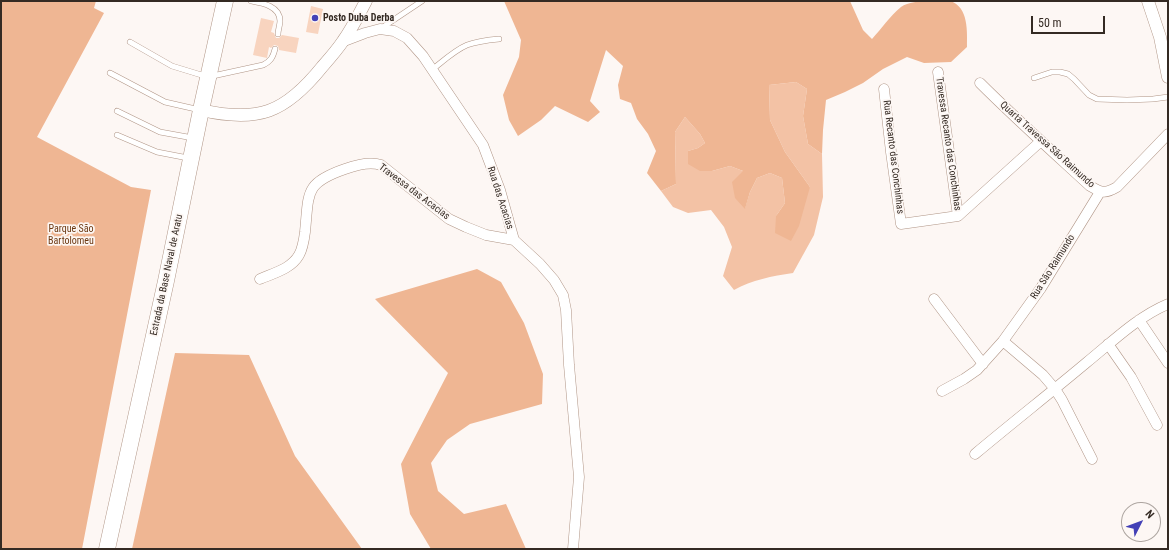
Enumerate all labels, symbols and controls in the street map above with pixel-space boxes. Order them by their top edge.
scale bar [1033,8,1107,34]
place label: Posto Duba Derba [323,12,394,24]
marker: Posto Duba Derba [310,13,320,23]
text: 50 m [1038,16,1062,30]
street label: Travessa Recanto das Conchinhas [933,76,963,212]
street label: Rua Recanto das Conchinhas [880,99,906,215]
street label: Quarta Travessa São Raimundo [997,99,1097,191]
street label: Travessa das Acacias [376,161,452,223]
street label: Rua das Acacias [484,165,516,231]
street label: Estrada da Base Naval de Aratu [148,213,186,337]
park label: Parque São Bartolomeu [48,223,94,246]
street label: Rua São Raimundo [1028,232,1078,302]
north arrow [1121,502,1161,542]
text: N [1142,507,1157,521]

